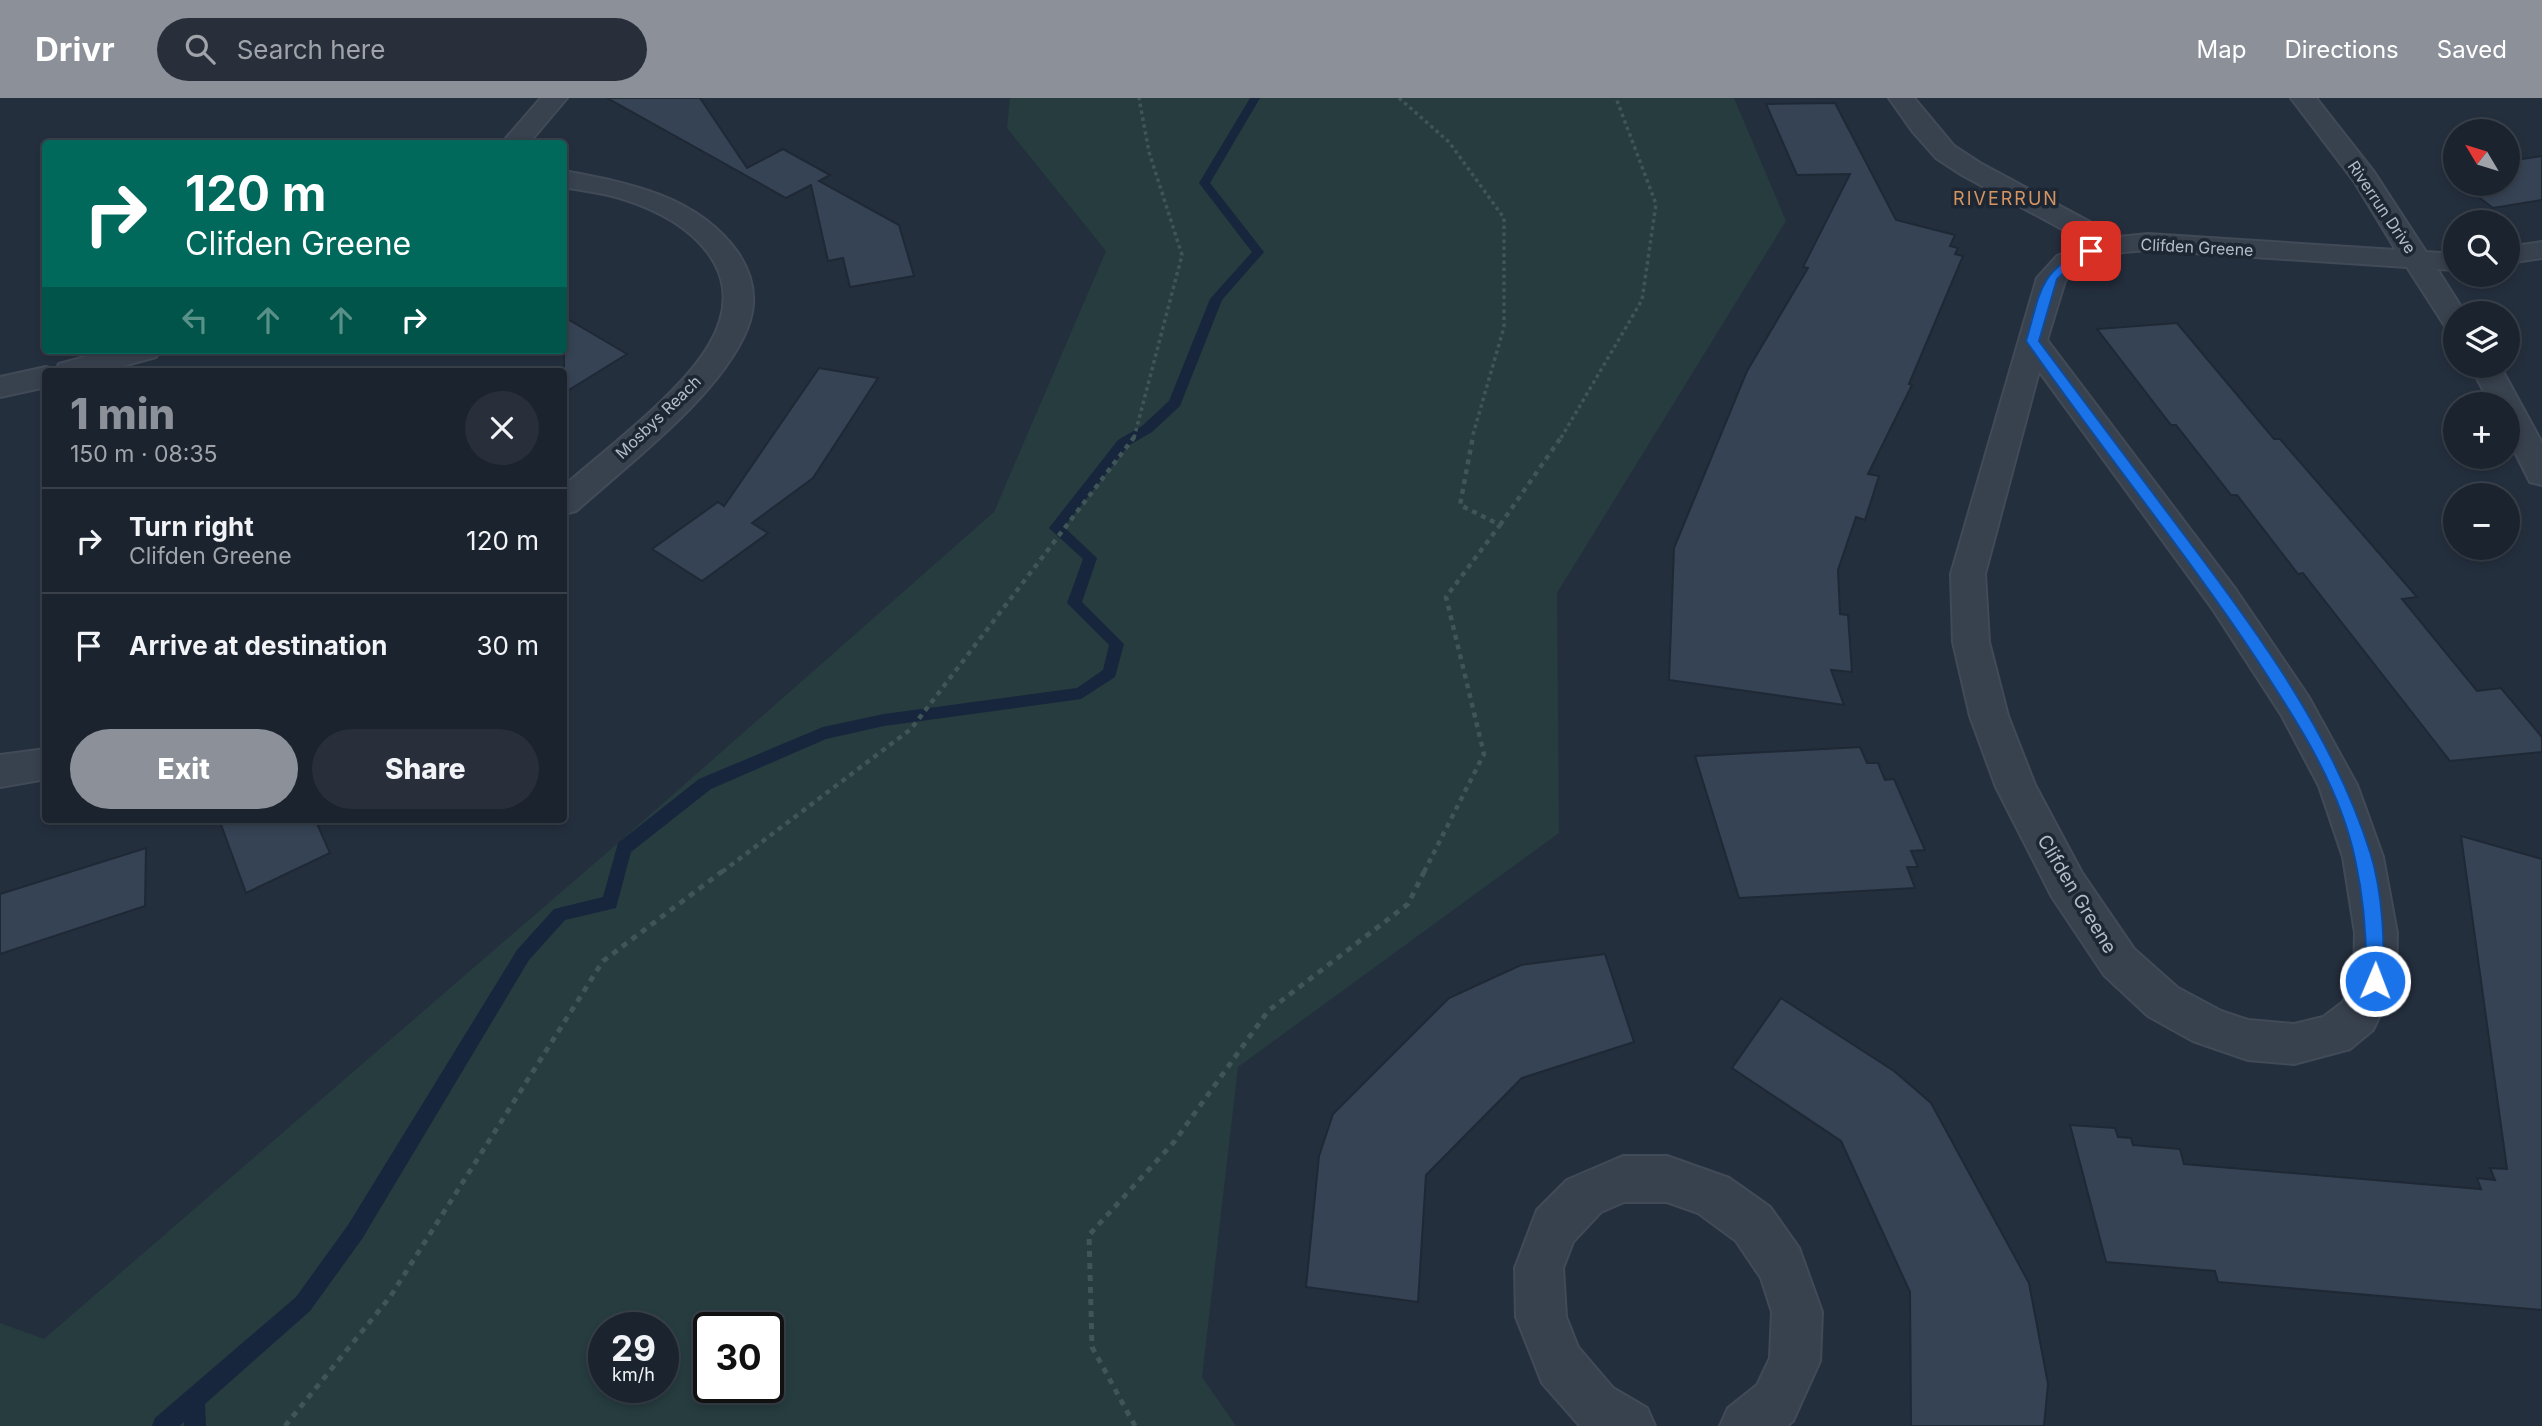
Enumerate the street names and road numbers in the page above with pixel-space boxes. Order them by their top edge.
street label: Riverrun Drive [2344,157,2420,257]
street label: Clifden Greene [2140,234,2254,260]
street label: Mosbys Reach [611,371,705,463]
street label: Clifden Greene [2033,831,2121,957]

